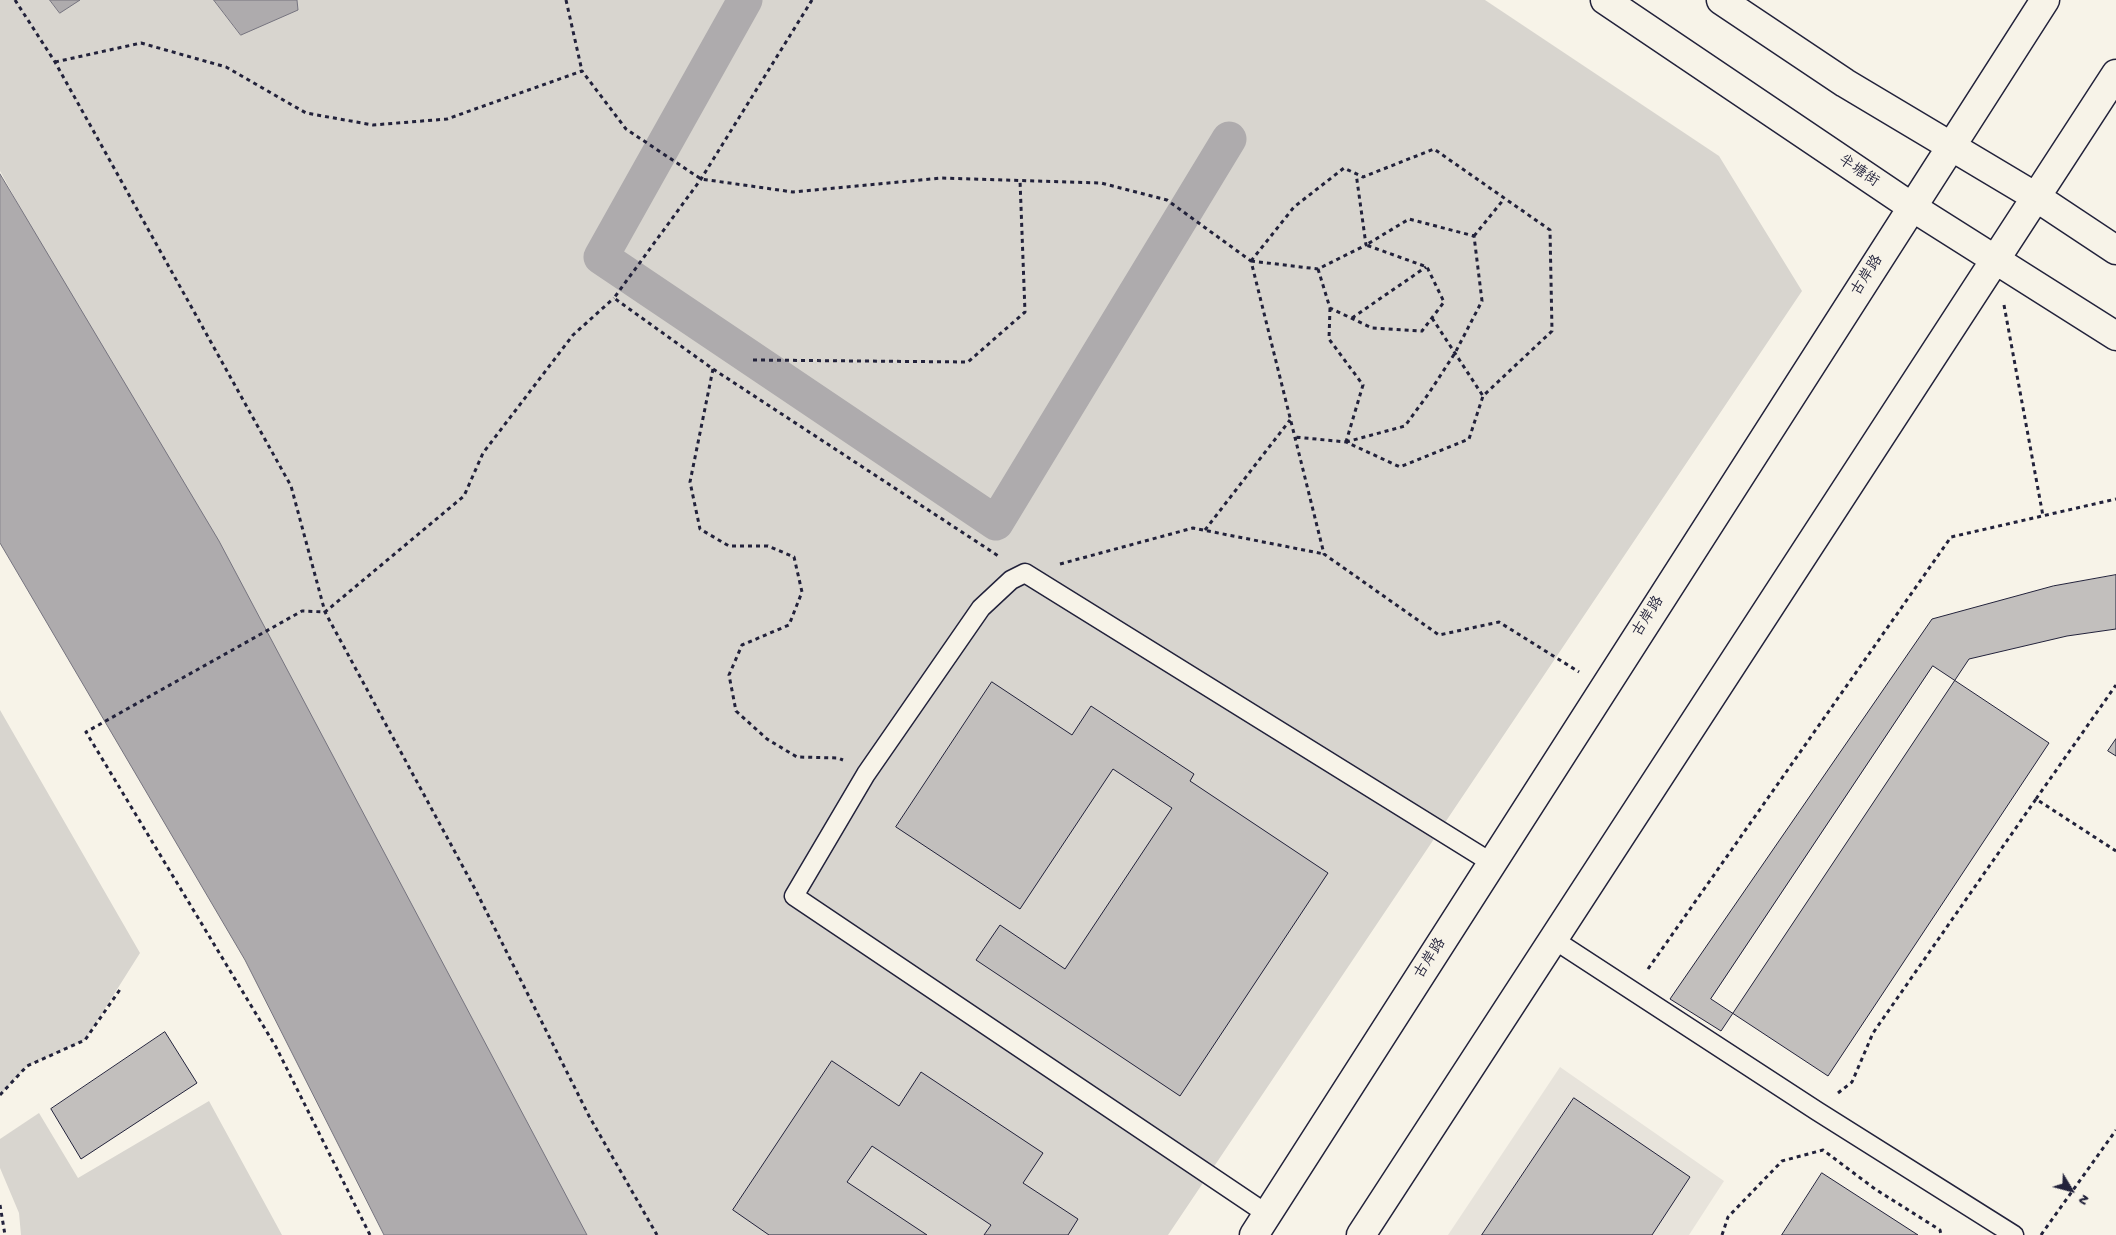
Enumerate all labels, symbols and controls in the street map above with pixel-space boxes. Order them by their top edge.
street label: 半塘街 [1834,152,1882,192]
street label: 古岸路 [1848,252,1888,300]
street label: 古岸路 [1629,593,1669,641]
street label: 古岸路 [1411,935,1451,983]
north arrow [2046,1165,2096,1215]
text: N [2074,1191,2093,1208]

